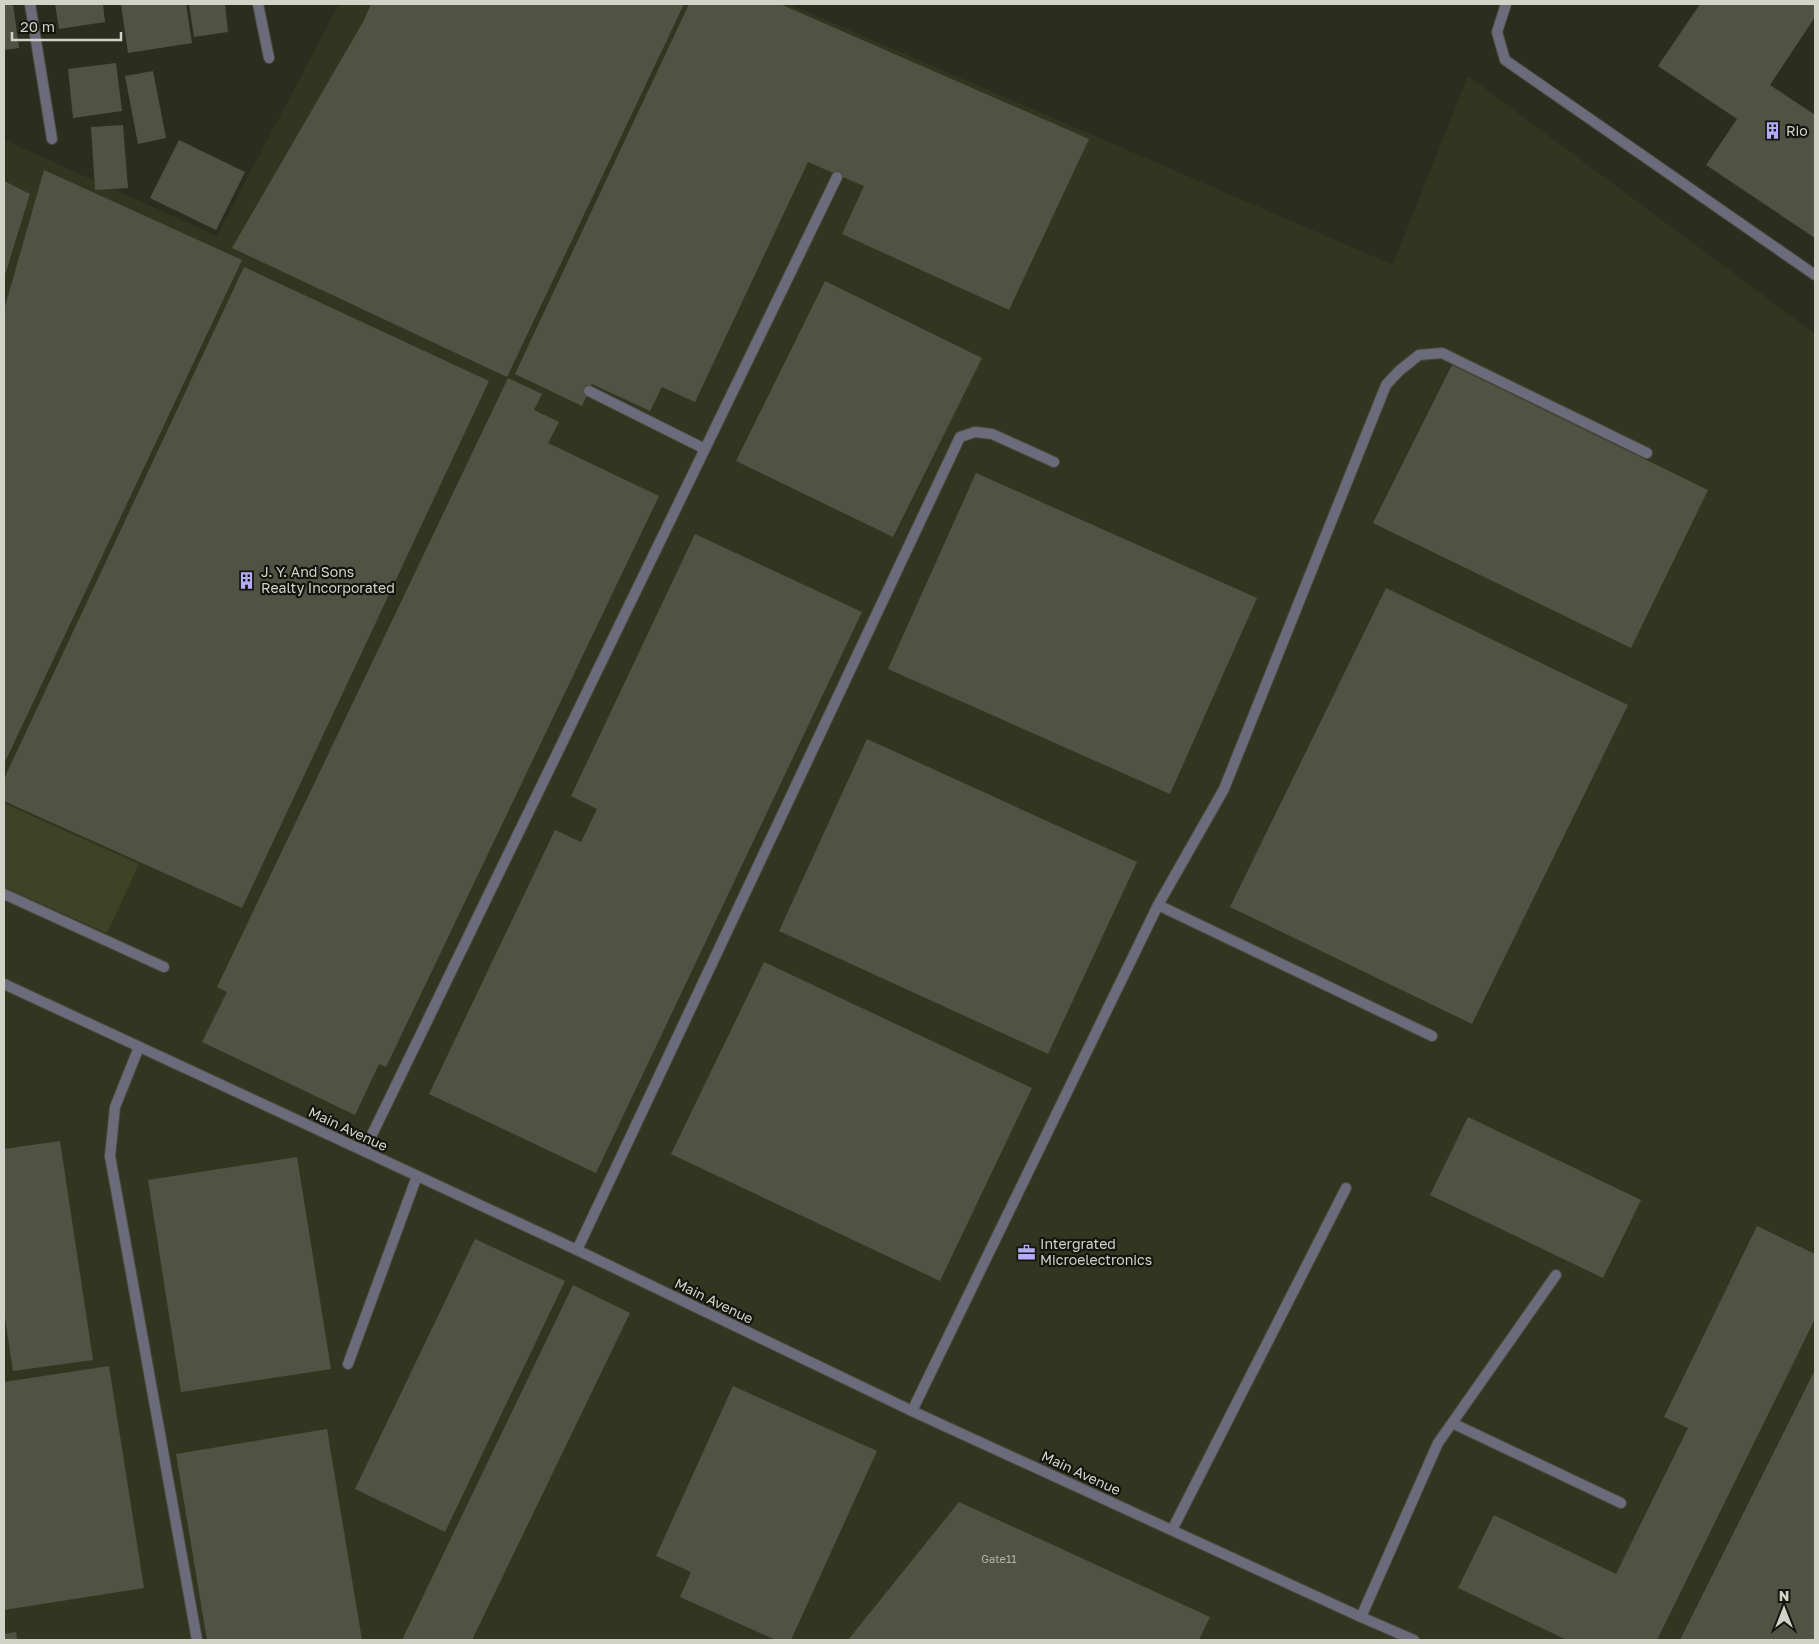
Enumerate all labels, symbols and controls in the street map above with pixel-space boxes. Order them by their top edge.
scale bar [12,10,121,42]
text: 20 m [20,17,55,35]
building icon: Rio [1762,121,1782,141]
place label: Rio [1786,122,1808,139]
place label: J. Y. And Sons Realty Incorporated [261,563,395,596]
building icon: J. Y. And Sons Realty Incorporated [237,570,257,590]
street label: Main Avenue [306,1103,390,1154]
place label: Intergrated Microelectronics [1040,1235,1152,1268]
office icon: Intergrated Microelectronics [1016,1242,1036,1262]
street label: Main Avenue [672,1274,756,1327]
street label: Main Avenue [1039,1447,1123,1498]
house number: Gate11 [981,1552,1017,1565]
north arrow [1759,1584,1809,1634]
text: N [1779,1587,1789,1604]

